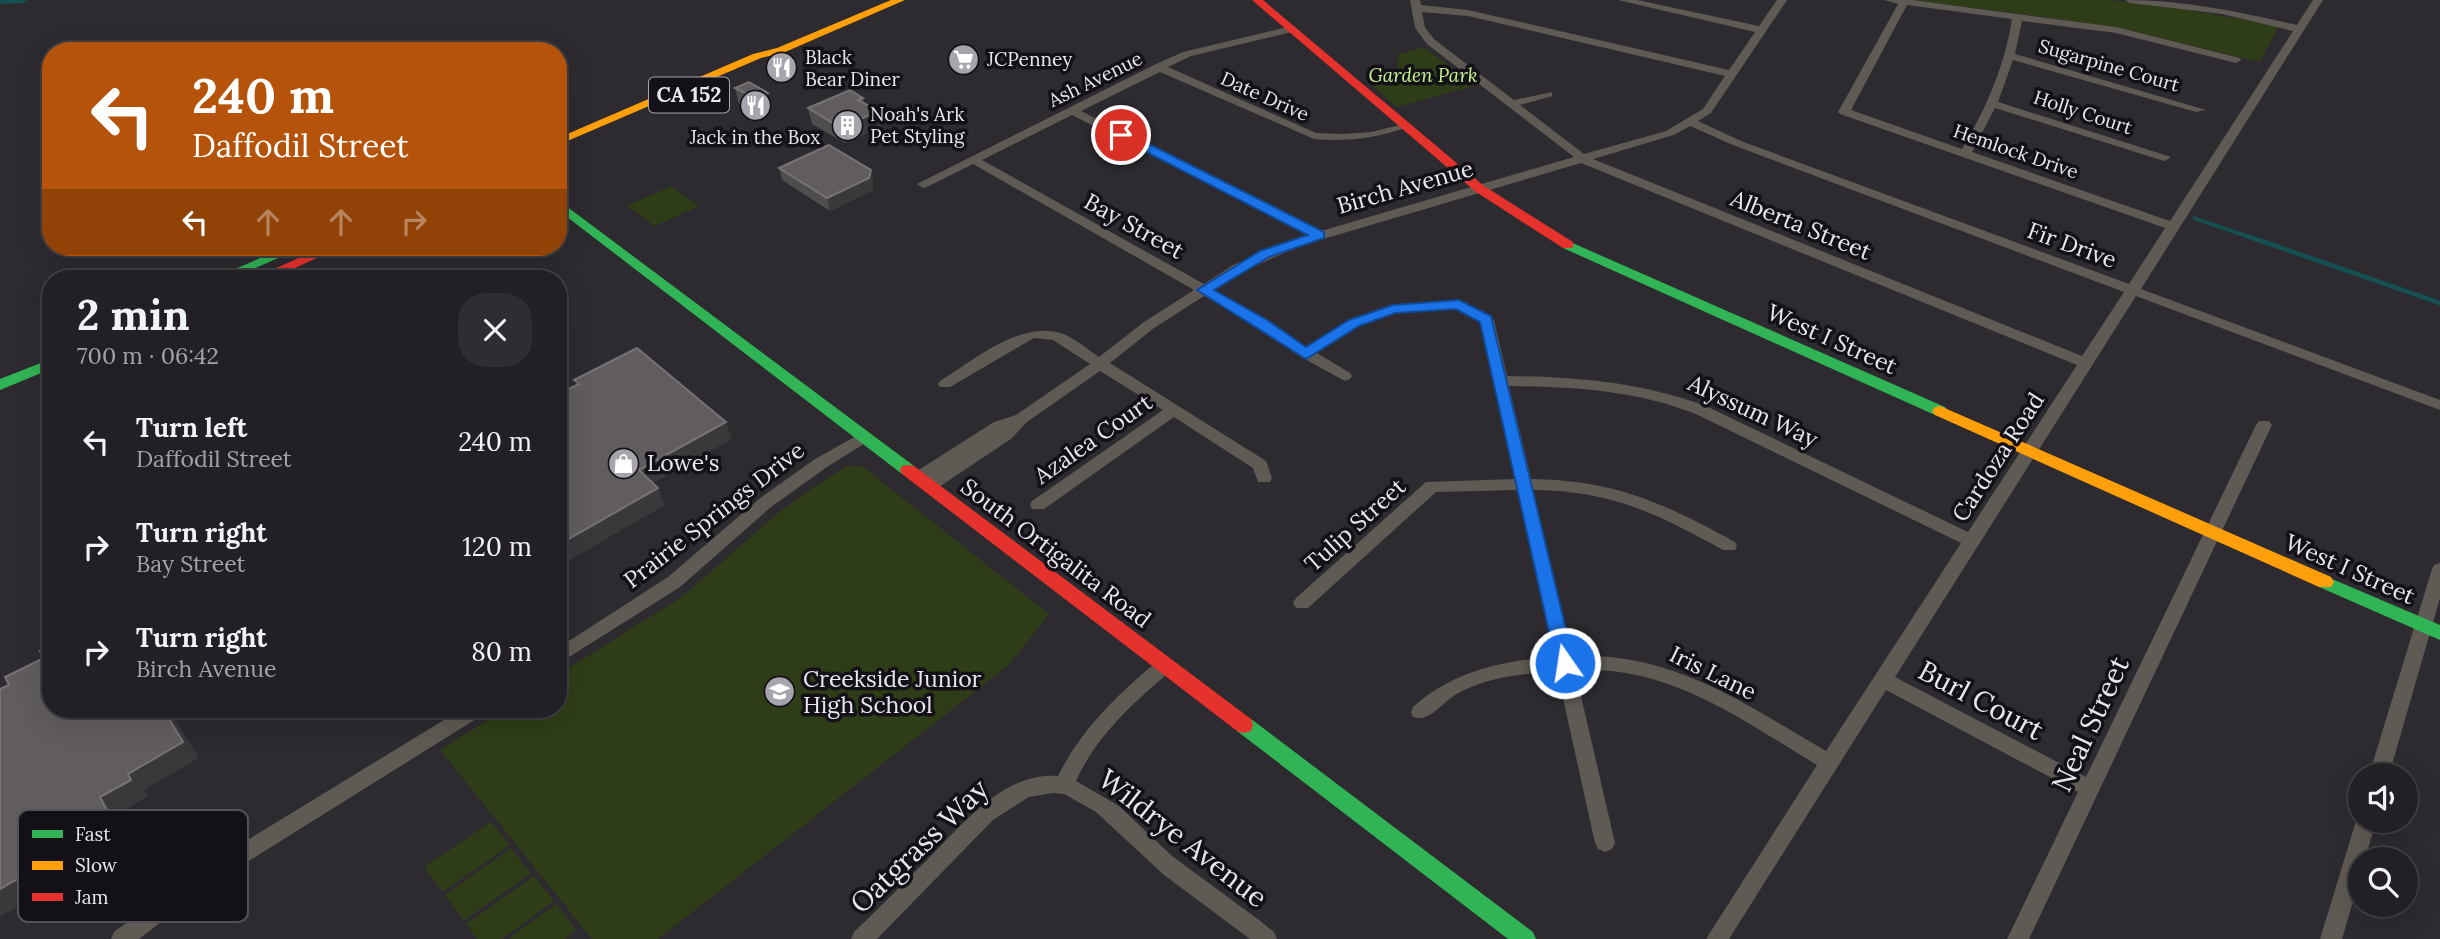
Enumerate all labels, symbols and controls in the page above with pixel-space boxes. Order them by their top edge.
street label: Sugarpine Court [2036,33,2183,97]
supermarket icon: JCPenney [947,42,981,76]
place label: Black Bear Diner [805,45,900,91]
street label: Ash Avenue [1043,46,1146,112]
place label: JCPenney [986,47,1072,71]
restaurant icon: Black Bear Diner [765,51,799,85]
park label: Garden Park [1368,63,1478,87]
text: 240 m [192,64,334,126]
street label: Date Drive [1217,66,1313,126]
icon: left [77,70,168,161]
road number: CA 152 [649,78,729,112]
street label: Holly Court [2031,85,2136,139]
restaurant icon: Jack in the Box [738,89,772,123]
place label: Noah's Ark Pet Styling [870,102,965,148]
pin [1091,105,1151,165]
building icon: Noah's Ark Pet Styling [830,108,864,142]
icon: arrive [1102,116,1140,154]
street label: Hemlock Drive [1950,118,2082,184]
text: Daffodil Street [192,125,409,166]
place label: Jack in the Box [689,125,820,149]
street label: Birch Avenue [1333,153,1476,220]
street label: Alberta Street [1726,183,1876,266]
street label: Bay Street [1079,186,1189,265]
icon: left [176,203,214,241]
icon: ahead [249,203,287,241]
icon: ahead [322,203,360,241]
icon: right [395,203,433,241]
street label: Fir Drive [2024,215,2121,274]
text: 2 min [77,288,190,342]
button: close [458,293,532,367]
street label: West I Street [1763,297,1902,380]
text: 700 m · 06:42 [77,341,219,370]
street label: Alyssum Way [1683,367,1824,454]
street label: Azalea Court [1027,387,1157,490]
street label: Cardoza Road [1945,387,2050,527]
text: Turn left [136,411,247,444]
icon: left [77,423,115,461]
text: 240 m [458,425,532,458]
street label: Prairie Springs Drive [618,435,810,594]
text: Daffodil Street [136,444,292,473]
shop icon: Lowe's [607,446,641,480]
place label: Lowe's [647,448,719,477]
street label: South Ortigalita Road [956,472,1157,634]
street label: Tulip Street [1298,472,1411,577]
text: Turn right [136,516,267,549]
street label: West I Street [2281,527,2420,610]
icon: right [77,528,115,566]
text: 120 m [462,530,532,563]
text: Bay Street [136,549,245,578]
text: Turn right [136,621,267,654]
position arrow [1528,626,1602,700]
icon: right [77,633,115,671]
text: 80 m [471,635,532,668]
street label: Iris Lane [1665,639,1761,706]
street label: Neal Street [2043,651,2137,797]
street label: Burl Court [1912,652,2050,748]
text: Birch Avenue [136,654,277,683]
place label: Creekside Junior High School [803,664,982,719]
school or university icon: Creekside Junior High School [763,675,797,709]
street label: Wildrye Avenue [1091,761,1275,915]
map controls [2348,763,2418,917]
button: sound [2348,763,2418,833]
street label: Oatgrass Way [842,771,996,921]
legend [18,810,248,922]
text: Fast [75,822,111,846]
button: search [2348,847,2418,917]
text: Slow [75,853,118,877]
text: Jam [74,885,109,909]

